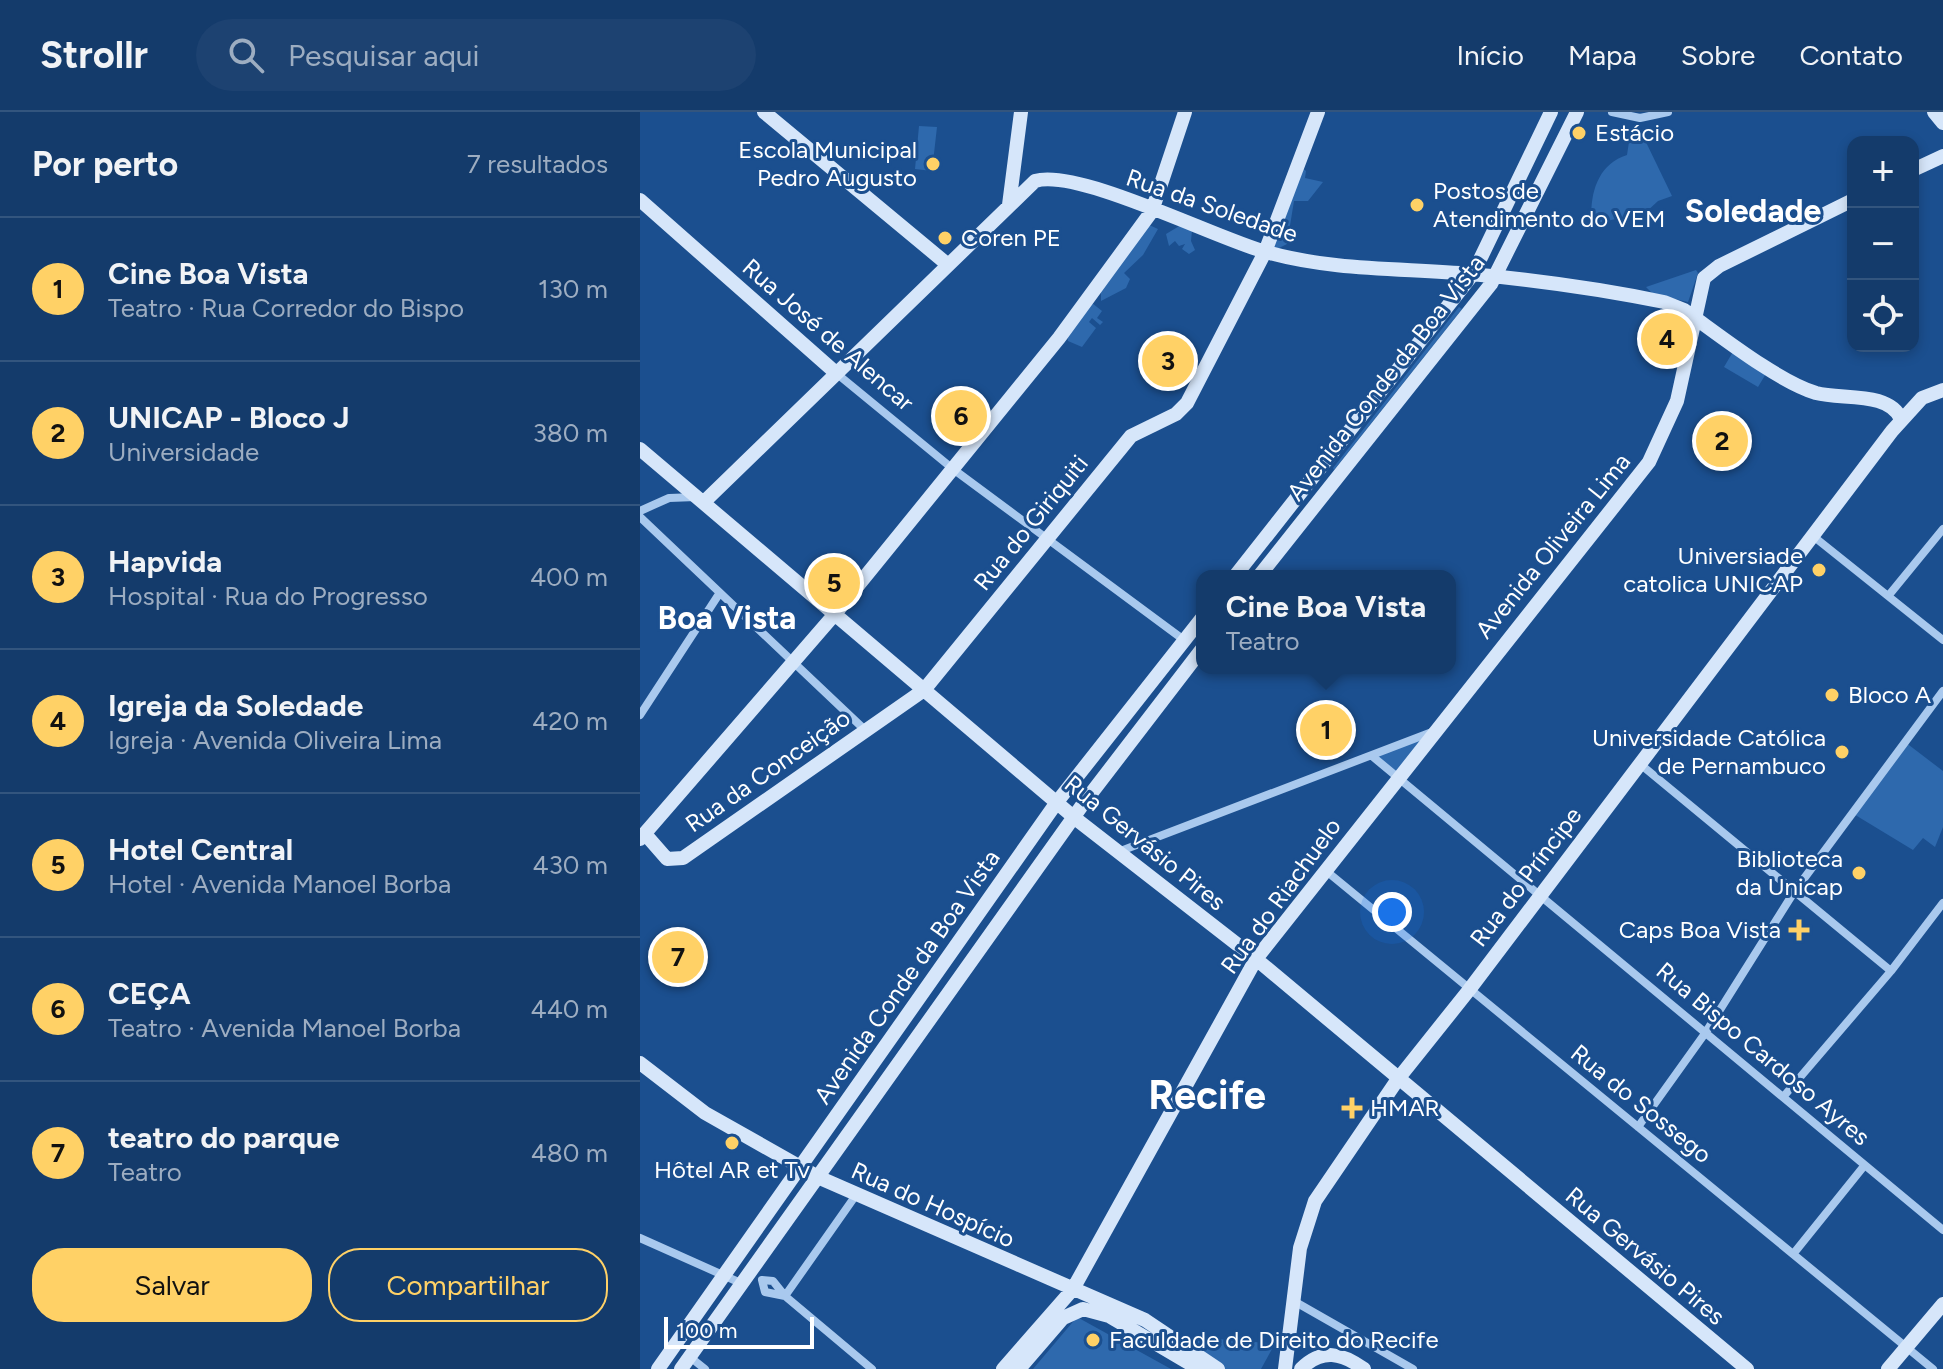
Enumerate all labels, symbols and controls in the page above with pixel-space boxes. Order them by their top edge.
search box [196,19,756,91]
text: Strollr [40,32,148,78]
icon: search [224,33,268,77]
text: Pesquisar aqui [288,37,480,74]
text: Início [1456,38,1524,72]
text: Mapa [1568,38,1637,72]
text: Sobre [1681,38,1755,72]
text: Contato [1799,38,1903,72]
place label: Estácio [1595,118,1674,147]
marker: Estácio [1570,124,1588,142]
place label: Escola Municipal Pedro Augusto [738,135,917,192]
map controls [1847,136,1919,352]
button: + [1847,136,1919,208]
text: Por perto [32,144,178,185]
text: 7 resultados [467,148,608,180]
marker: Escola Municipal Pedro Augusto [924,155,942,173]
street label: Rua da Soledade [1123,163,1302,248]
place label: Postos de Atendimento do VEM [1433,176,1665,233]
district label: Soledade [1685,192,1822,230]
marker: Postos de Atendimento do VEM [1408,196,1426,214]
button: − [1847,208,1919,280]
place label: Coren PE [961,223,1061,252]
marker: Coren PE [936,229,954,247]
street label: Avenida Conde da Boa Vista [1281,249,1491,506]
street label: Rua José de Alencar [737,252,920,417]
text: Cine Boa Vista [108,255,309,292]
text: 1 [53,273,63,305]
text: 130 m [538,273,608,305]
button: locate [1847,280,1919,352]
text: Teatro · Rua Corredor do Bispo [108,292,464,324]
pin: 4 [1641,309,1693,369]
pin: 3 [1142,331,1194,391]
pin: 6 [935,386,987,446]
text: UNICAP - Bloco J [108,399,349,436]
pin: 2 [1696,411,1748,471]
text: 2 [50,417,66,449]
text: 380 m [533,417,608,449]
text: Universidade [108,436,259,468]
street label: Avenida Oliveira Lima [1469,447,1636,644]
street label: Rua do Giriquiti [967,449,1094,596]
place label: Universiade catolica UNICAP [1623,541,1803,598]
text: Hapvida [108,543,222,580]
pin: 5 [808,553,860,613]
text: 3 [51,561,65,593]
text: 400 m [530,561,608,593]
marker: Universiade catolica UNICAP [1810,561,1828,579]
popup [1196,570,1456,674]
text: Hospital · Rua do Progresso [108,580,428,612]
text: Cine Boa Vista [1226,588,1426,625]
district label: Boa Vista [658,599,796,637]
text: Teatro [1226,625,1300,657]
place label: Bloco A [1848,680,1932,709]
marker: Bloco A [1823,686,1841,704]
text: Igreja da Soledade [108,687,363,724]
pin: 1 [1300,700,1352,760]
street label: Rua da Conceição [680,703,856,838]
text: 4 [50,705,66,737]
text: 420 m [532,705,608,737]
place label: Universidade Católica de Pernambuco [1592,723,1826,780]
text: Igreja · Avenida Oliveira Lima [108,724,442,756]
marker: Universidade Católica de Pernambuco [1833,743,1851,761]
street label: Rua Gervásio Pires [1059,769,1232,916]
street label: Rua do Príncipe [1464,801,1587,952]
street label: Rua do Riachuelo [1214,812,1347,979]
text: Hotel Central [108,831,293,868]
street label: Avenida Conde da Boa Vista [808,844,1006,1109]
place label: Biblioteca da Unicap [1735,844,1843,901]
text: 5 [50,849,66,881]
text: 430 m [532,849,608,881]
marker: Biblioteca da Unicap [1850,864,1868,882]
text: Hotel · Avenida Manoel Borba [108,868,451,900]
your location [1372,892,1412,932]
place label: Caps Boa Vista [1619,915,1781,944]
marker: Caps Boa Vista [1788,919,1810,941]
pin: 7 [652,927,704,987]
street label: Rua Bispo Cardoso Ayres [1651,956,1876,1151]
text: CEÇA [108,975,191,1012]
text: 6 [50,993,66,1025]
text: 440 m [530,993,608,1025]
text: Teatro · Avenida Manoel Borba [108,1012,461,1044]
street label: Rua do Sossego [1565,1038,1718,1169]
district label: Recife [1148,1071,1266,1119]
place label: HMAR [1370,1093,1440,1122]
marker: HMAR [1341,1097,1363,1119]
text: teatro do parque [108,1119,340,1156]
marker: Hôtel AR et Tv [723,1134,741,1152]
text: 7 [51,1137,65,1169]
text: 480 m [531,1137,608,1169]
place label: Hôtel AR et Tv [654,1155,811,1184]
text: Teatro [108,1156,182,1188]
street label: Rua do Hospício [847,1156,1019,1254]
street label: Rua Gervásio Pires [1560,1181,1731,1331]
button: Salvar [32,1248,312,1322]
button: Compartilhar [328,1248,608,1322]
scale bar [664,1313,814,1349]
text: 100 m [676,1317,737,1344]
place label: Faculdade de Direito do Recife [1109,1325,1438,1354]
marker: Faculdade de Direito do Recife [1084,1331,1102,1349]

